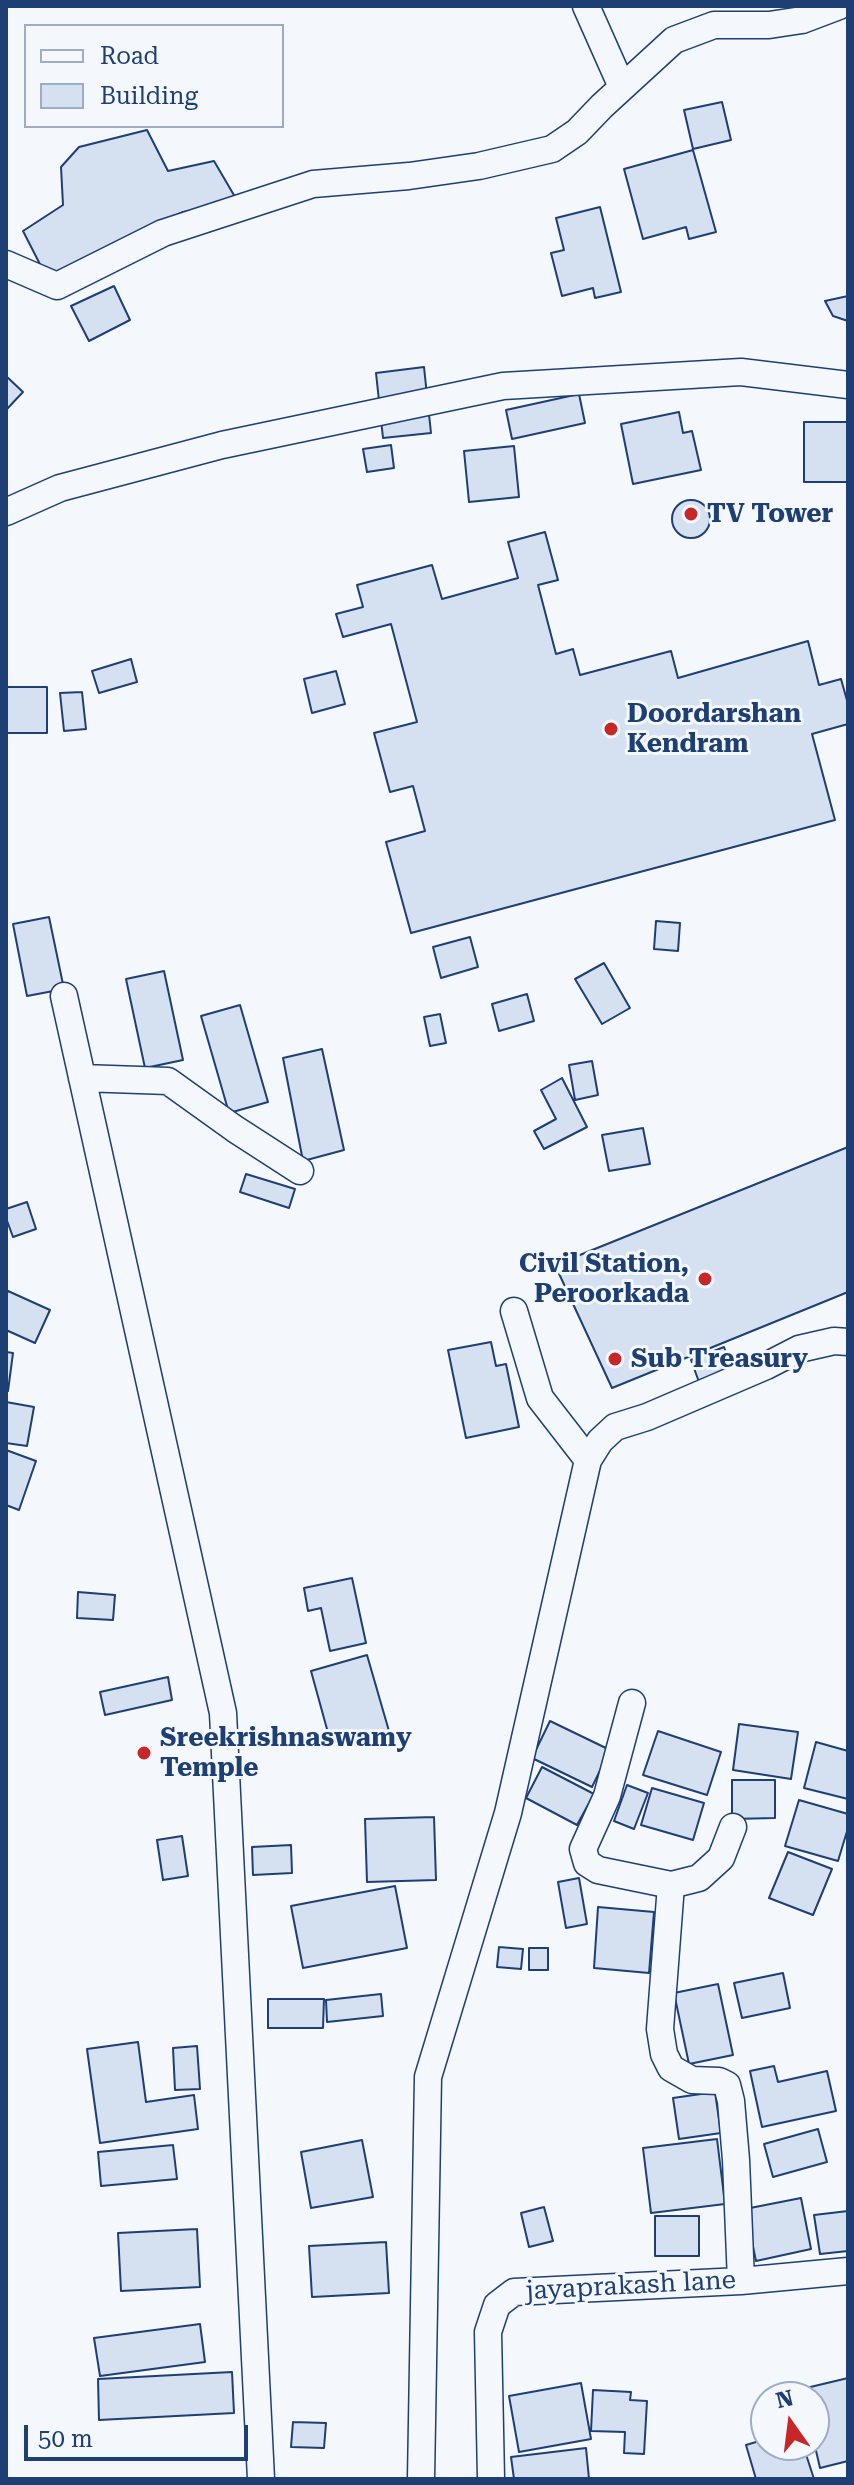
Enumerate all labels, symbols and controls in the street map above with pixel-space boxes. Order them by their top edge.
legend [24,24,284,128]
text: Road [100,42,159,70]
text: Building [100,82,198,110]
place label: TV Tower [707,498,833,530]
marker: TV Tower [682,505,700,523]
place label: Doordarshan Kendram [627,698,801,760]
marker: Doordarshan Kendram [602,720,620,738]
place label: Civil Station, Peroorkada [519,1248,689,1310]
marker: Civil Station, Peroorkada [696,1270,714,1288]
place label: Sub Treasury [631,1343,808,1375]
marker: Sub Treasury [606,1350,624,1368]
place label: Sreekrishnaswamy Temple [160,1722,412,1784]
marker: Sreekrishnaswamy Temple [135,1744,153,1762]
street label: jayaprakash lane [525,2265,737,2307]
north arrow [750,2381,830,2461]
text: N [773,2385,796,2413]
scale bar [28,2409,252,2459]
text: 50 m [38,2425,93,2453]

